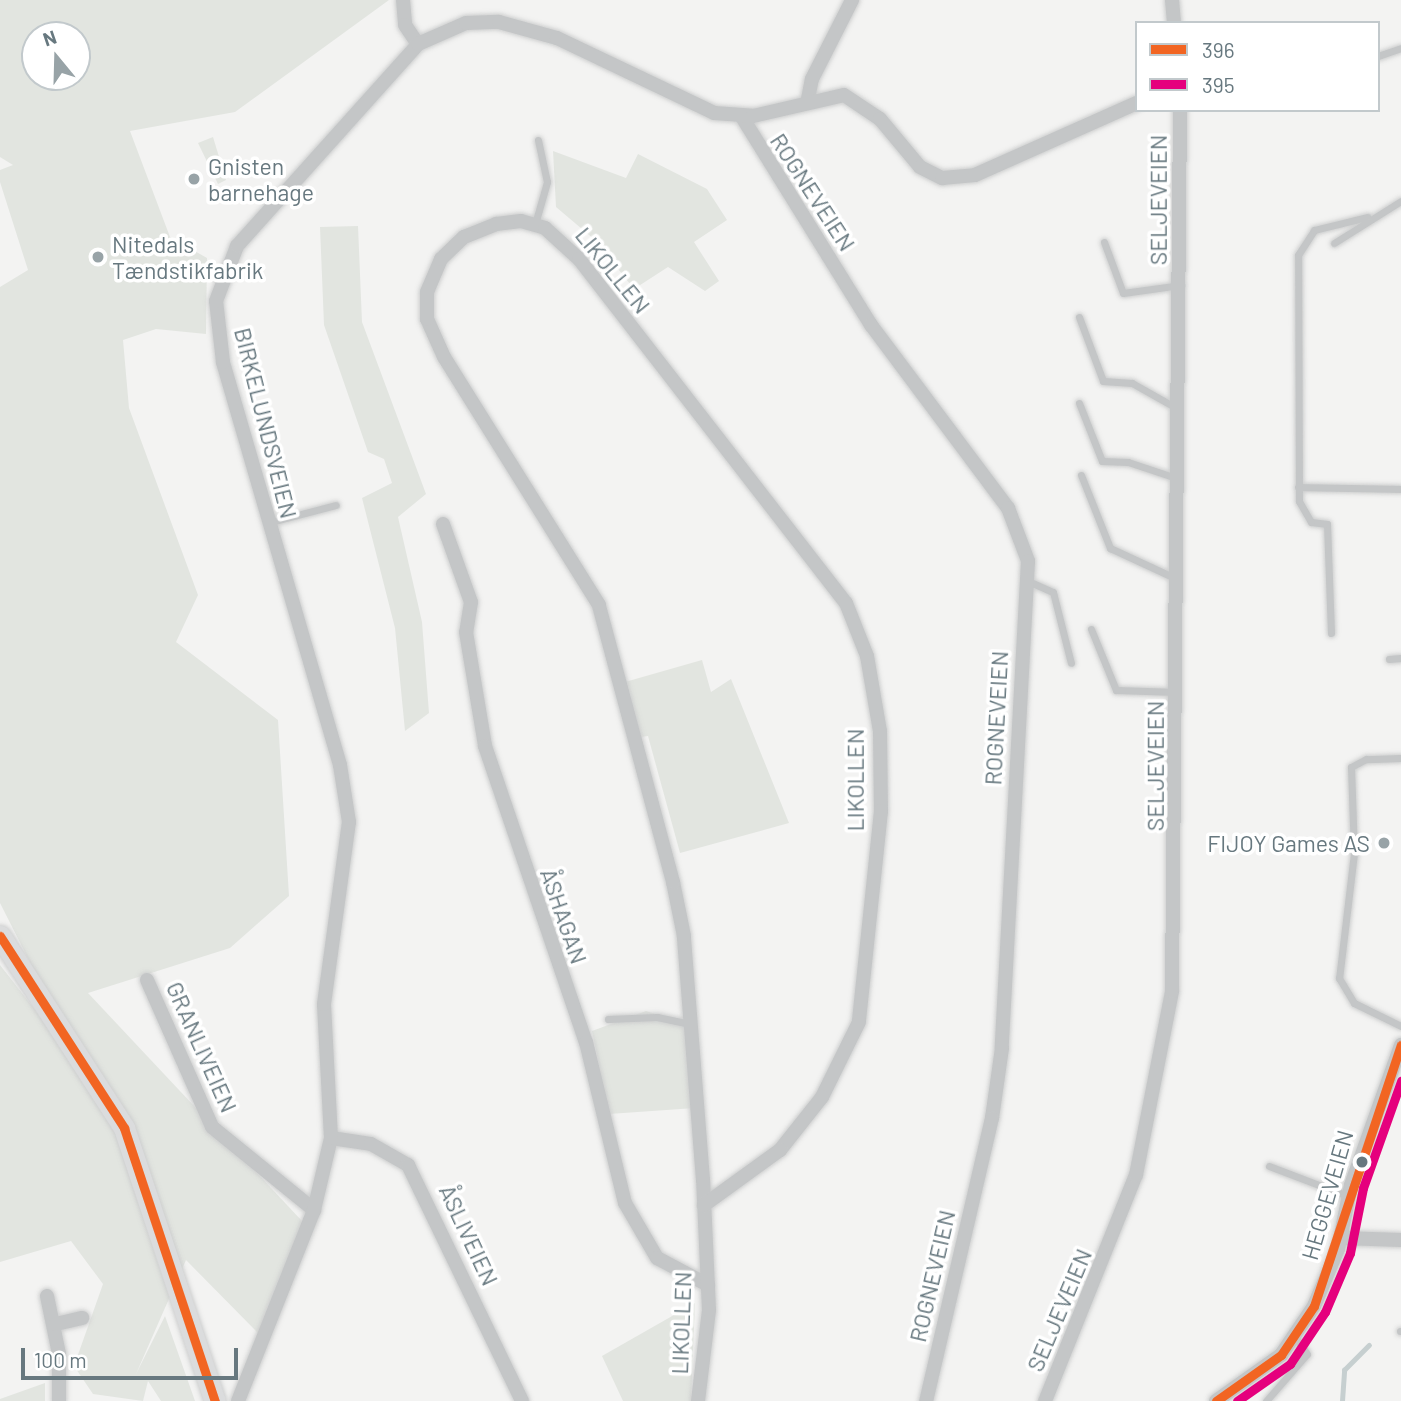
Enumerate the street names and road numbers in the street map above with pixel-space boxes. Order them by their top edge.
street label: ROGNEVEIEN [765,128,861,256]
street label: SELJEVEIEN [1144,135,1172,265]
street label: LIKOLLEN [570,221,656,319]
street label: BIRKELUNDSVEIEN [229,325,303,521]
street label: ROGNEVEIEN [979,650,1013,786]
street label: SELJEVEIEN [1141,701,1169,831]
street label: LIKOLLEN [841,729,869,831]
street label: ÅSHAGAN [535,865,593,967]
street label: GRANLIVEIEN [161,977,243,1117]
street label: HEGGEVEIEN [1295,1127,1359,1263]
street label: ÅSLIVEIEN [434,1180,504,1290]
street label: ROGNEVEIEN [903,1207,961,1345]
street label: SELJEVEIEN [1021,1245,1097,1375]
street label: LIKOLLEN [665,1271,697,1375]

